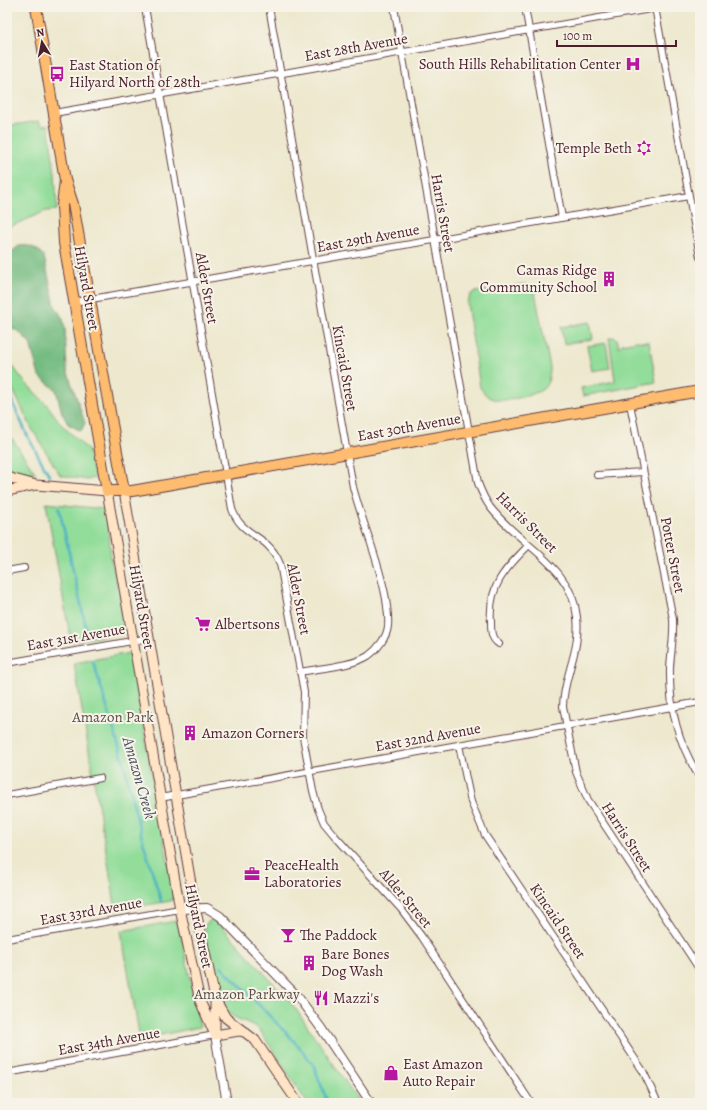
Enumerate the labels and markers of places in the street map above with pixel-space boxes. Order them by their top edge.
place label: South Hills Rehabilitation Center [419,54,621,74]
place label: East Station of Hilyard North of 28th [69,55,201,92]
hospital icon: South Hills Rehabilitation Center [624,55,642,73]
bus stop icon: East Station of Hilyard North of 28th [48,65,66,83]
place label: Temple Beth [556,138,632,158]
synagogue icon: Temple Beth [635,139,653,157]
place label: Camas Ridge Community School [480,260,597,297]
building icon: Camas Ridge Community School [600,270,618,288]
place label: Albertsons [214,614,280,634]
supermarket icon: Albertsons [194,615,212,633]
place label: Amazon Corners [201,723,305,743]
building icon: Amazon Corners [181,724,199,742]
place label: PeaceHealth Laboratories [264,855,341,892]
office icon: PeaceHealth Laboratories [243,865,261,883]
place label: The Paddock [300,925,377,945]
bar icon: The Paddock [279,926,297,944]
place label: Bare Bones Dog Wash [321,944,389,981]
building icon: Bare Bones Dog Wash [300,954,318,972]
place label: Mazzi's [333,988,379,1008]
restaurant icon: Mazzi's [312,989,330,1007]
place label: East Amazon Auto Repair [402,1054,483,1091]
shop icon: East Amazon Auto Repair [382,1064,400,1082]

